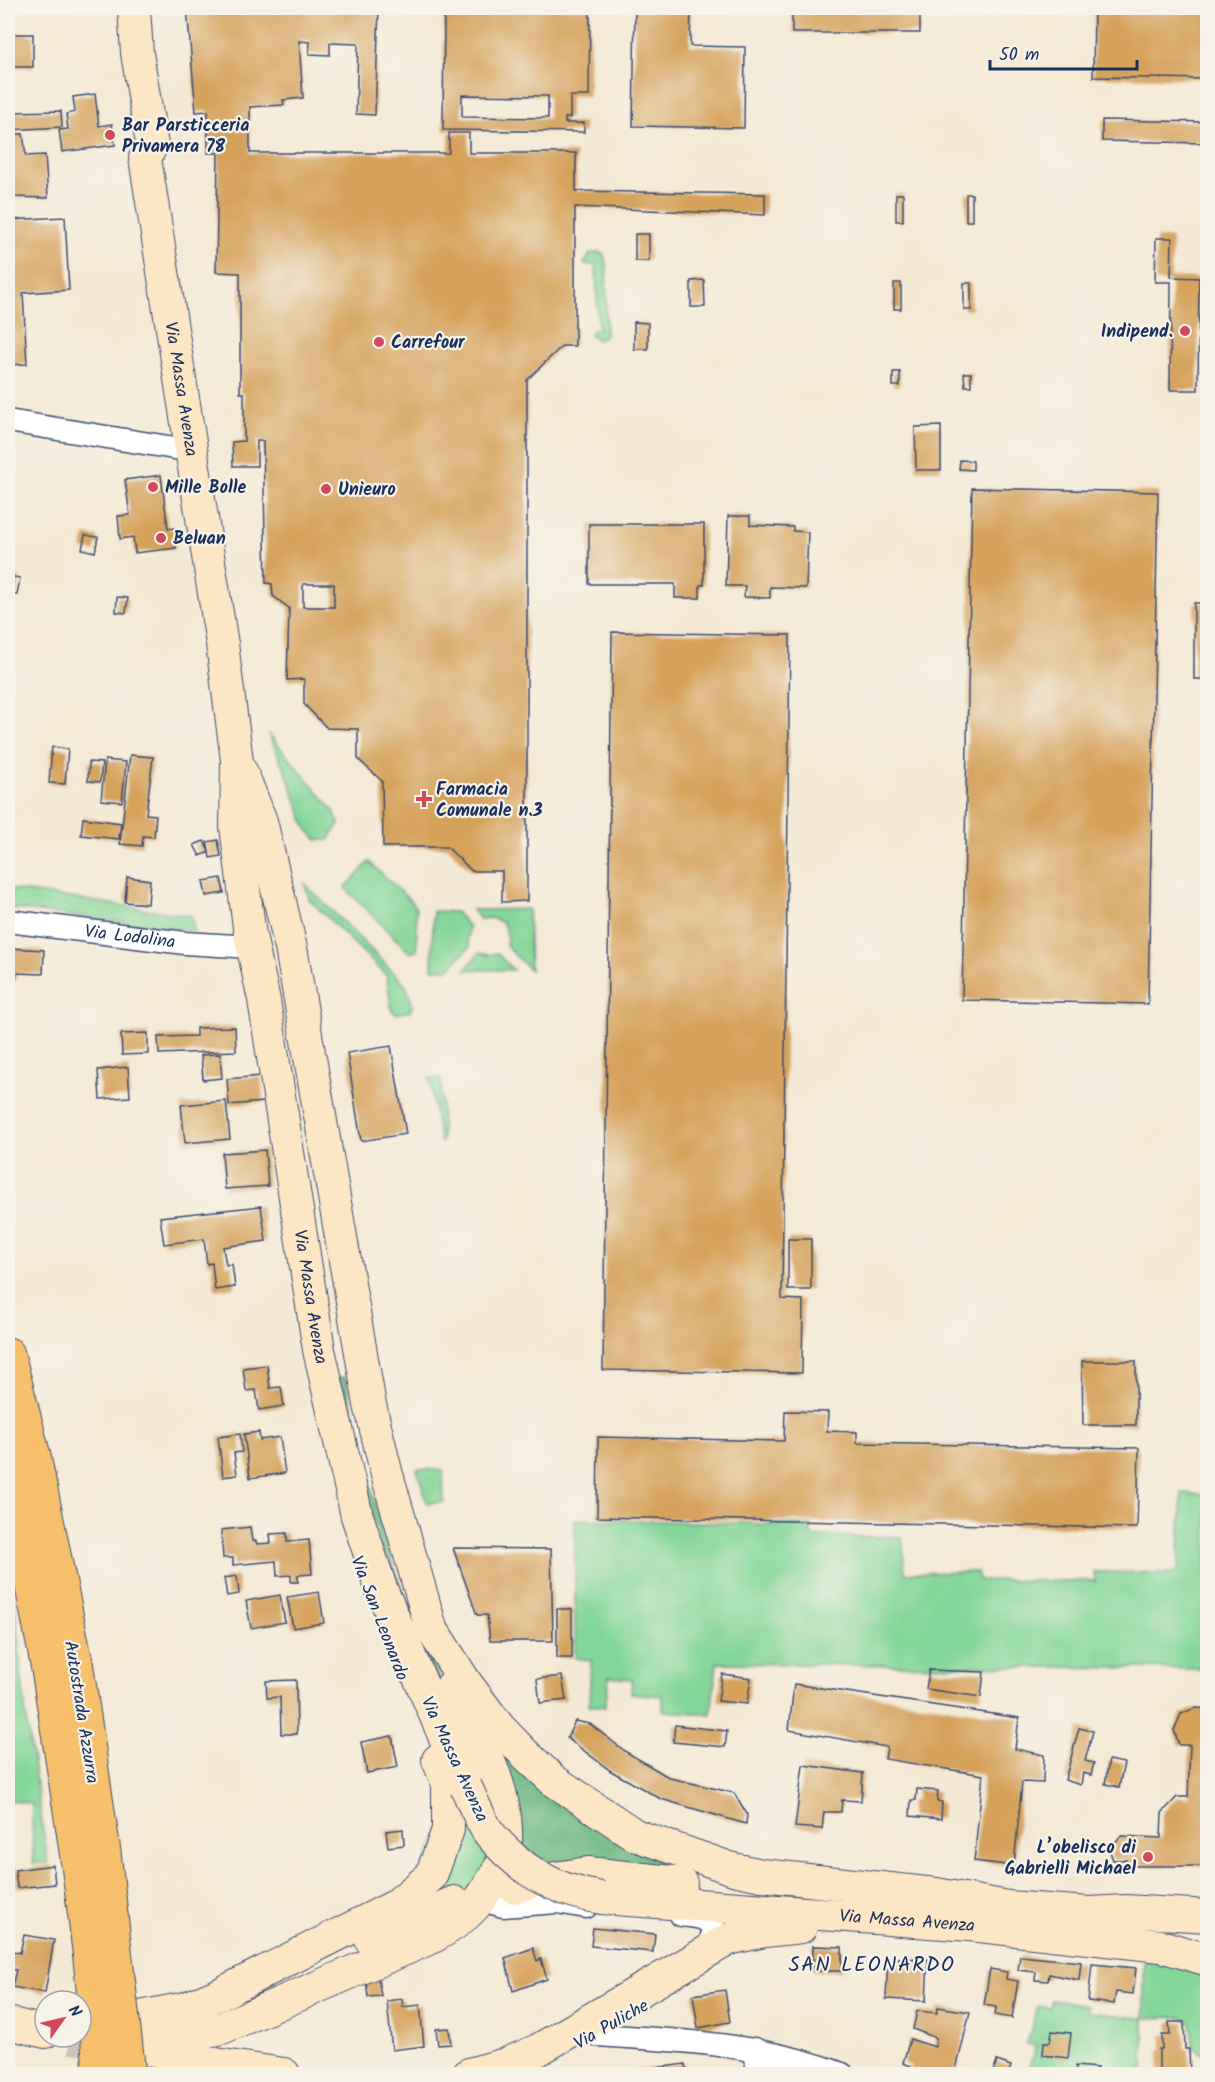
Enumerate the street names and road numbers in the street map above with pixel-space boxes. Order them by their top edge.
street label: Via Massa Avenza [155,320,205,459]
street label: Via Lodolina [83,918,177,958]
street label: Via Massa Avenza [284,1228,335,1367]
street label: Via San Leonardo [341,1552,416,1685]
street label: Autostrada Azzurra [55,1639,106,1786]
street label: Via Massa Avenza [412,1692,495,1827]
street label: Via Massa Avenza [838,1902,976,1941]
street label: Via Puliche [569,1992,655,2058]

